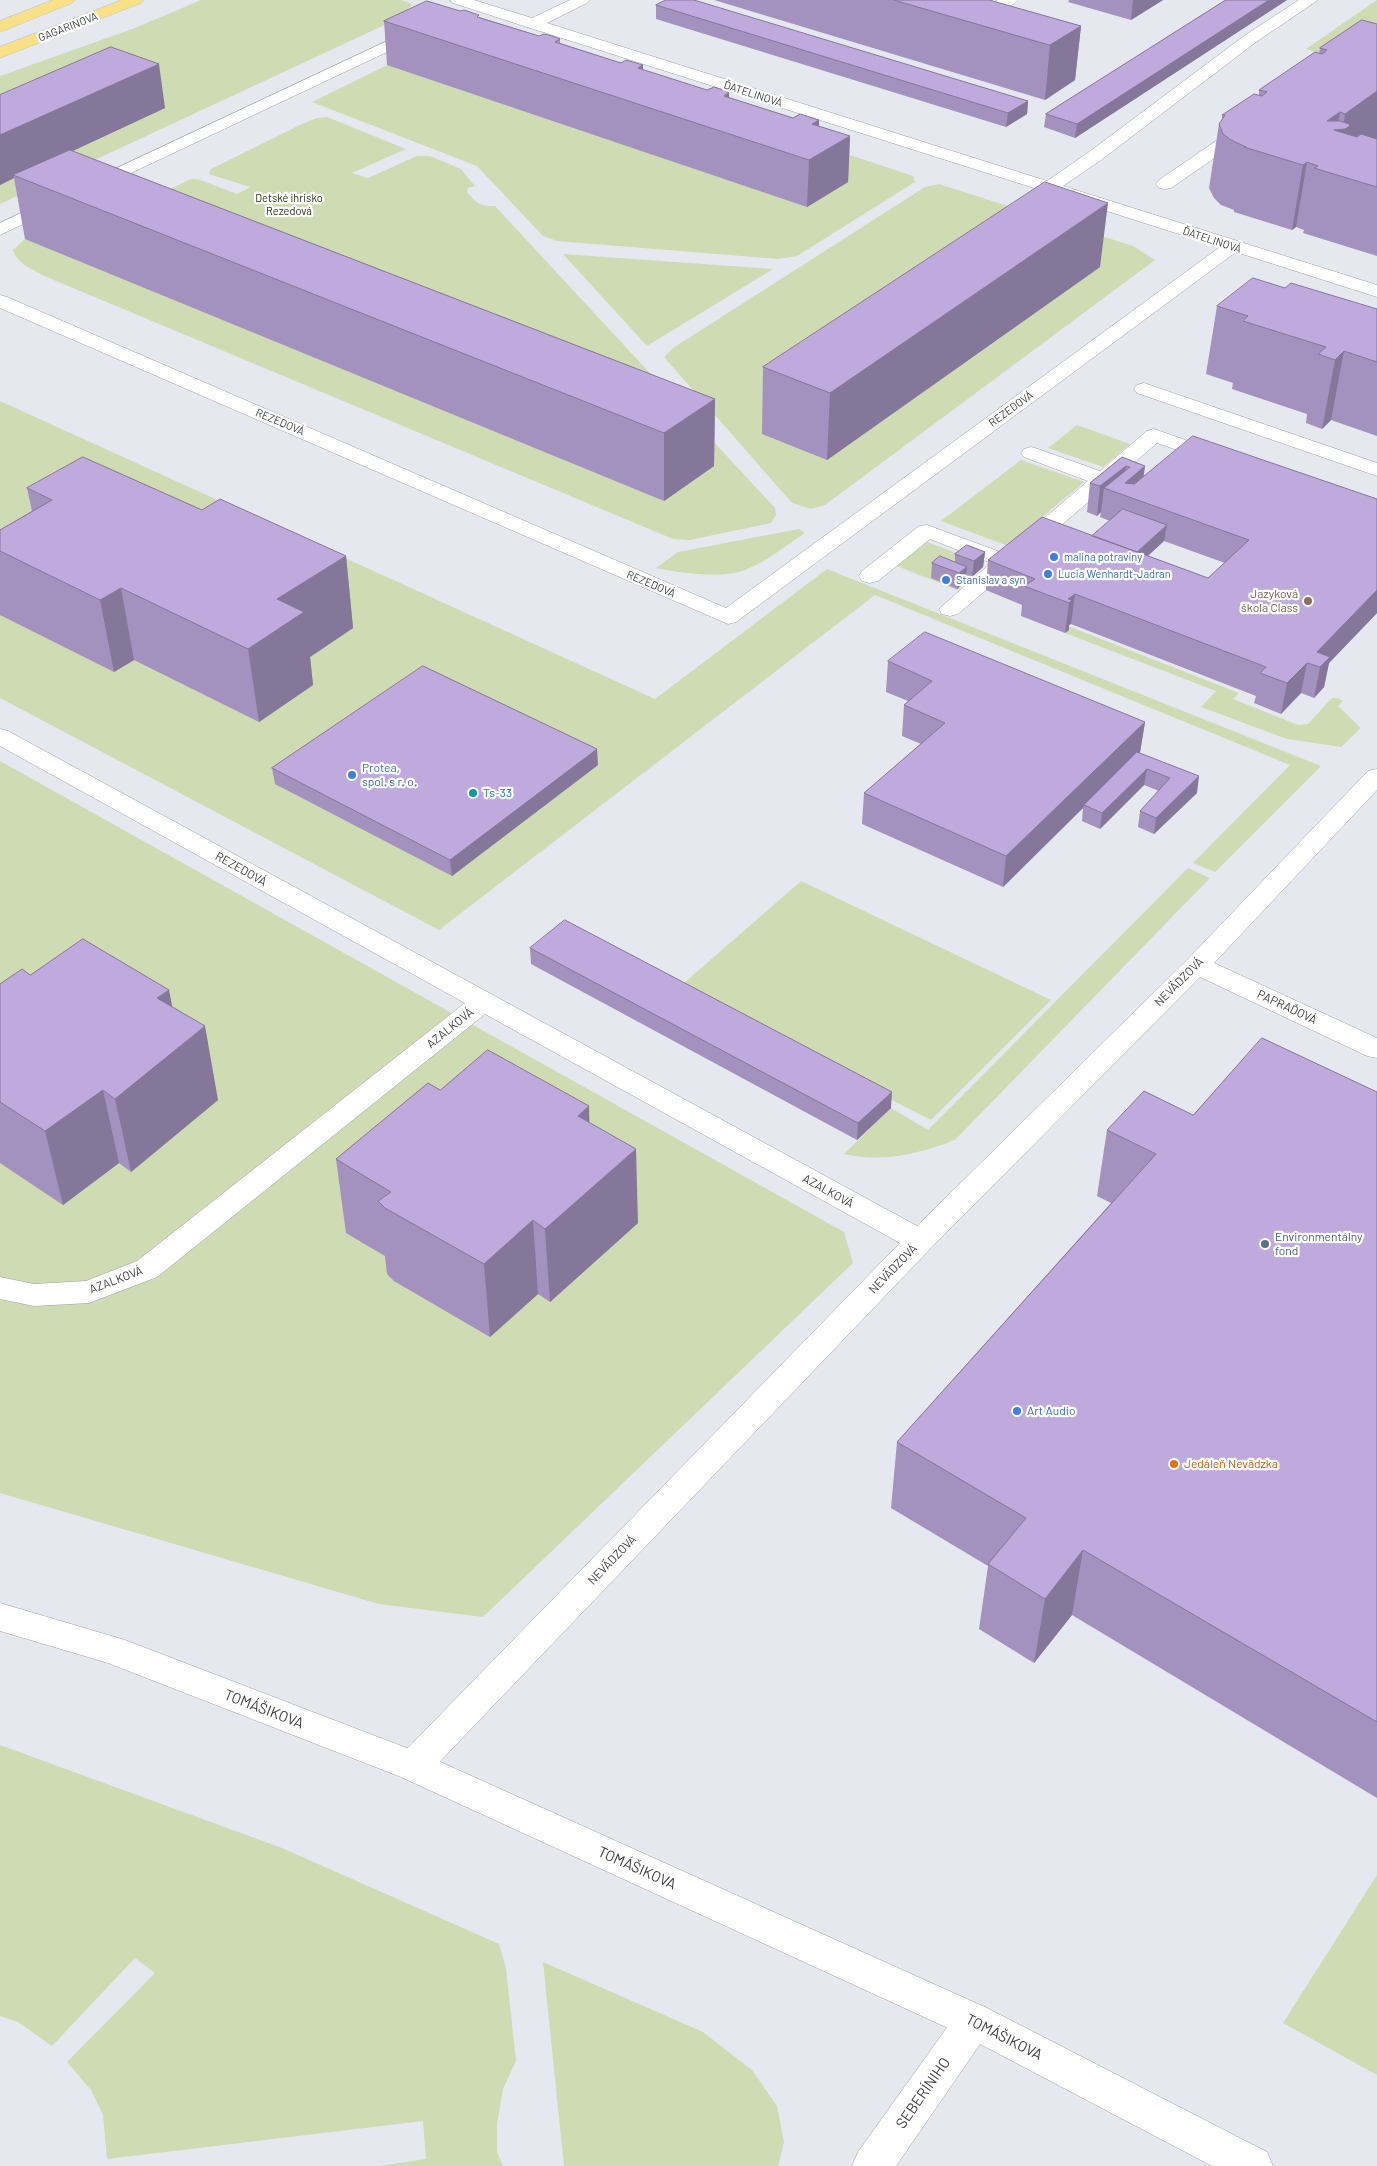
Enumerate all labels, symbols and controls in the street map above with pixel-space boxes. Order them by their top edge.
street label: GAGARINOVA [36,10,100,44]
street label: ĎATELINOVÁ [722,78,784,110]
park label: Detské ihrisko Rezedová [255,191,323,217]
street label: ĎATELINOVÁ [1181,224,1243,256]
street label: REZEDOVÁ [986,388,1036,430]
street label: REZEDOVÁ [254,406,306,438]
place label: malina potraviny [1064,550,1142,564]
marker: malina potraviny [1048,551,1060,563]
place label: Lucia Wenhardt-Jadran [1058,567,1171,581]
street label: REZEDOVÁ [625,568,677,600]
marker: Lucia Wenhardt-Jadran [1042,568,1054,580]
place label: Stanislav a syn [956,573,1025,587]
marker: Stanislav a syn [940,574,952,586]
place label: Jazyková škola Class [1241,587,1298,615]
marker: Jazyková škola Class [1302,595,1314,607]
place label: Protea, spol. s r. o. [362,761,417,789]
marker: Protea, spol. s r. o. [346,769,358,781]
place label: Ts-33 [483,786,512,800]
marker: Ts-33 [467,787,479,799]
street label: REZEDOVÁ [213,849,269,889]
street label: NEVÄDZOVÁ [1152,955,1206,1009]
street label: PAPRAĎOVÁ [1255,987,1319,1027]
street label: AZALKOVÁ [424,1005,476,1051]
street label: AZALKOVÁ [800,1171,856,1211]
place label: Environmentálny fond [1275,1230,1363,1258]
marker: Environmentálny fond [1259,1238,1271,1250]
street label: NEVÄDZOVÁ [866,1241,920,1297]
street label: AZALKOVÁ [87,1263,145,1297]
place label: Art Audio [1027,1404,1075,1418]
marker: Art Audio [1011,1405,1023,1417]
place label: Jedáleň Nevädzka [1184,1457,1278,1471]
marker: Jedáleň Nevädzka [1168,1458,1180,1470]
street label: NEVÄDZOVÁ [585,1532,639,1588]
street label: TOMÁŠIKOVA [222,1686,306,1732]
street label: TOMÁŠIKOVA [595,1843,679,1893]
street label: TOMÁŠIKOVA [963,2010,1045,2064]
street label: SEBERÍNIHO [892,2054,954,2132]

